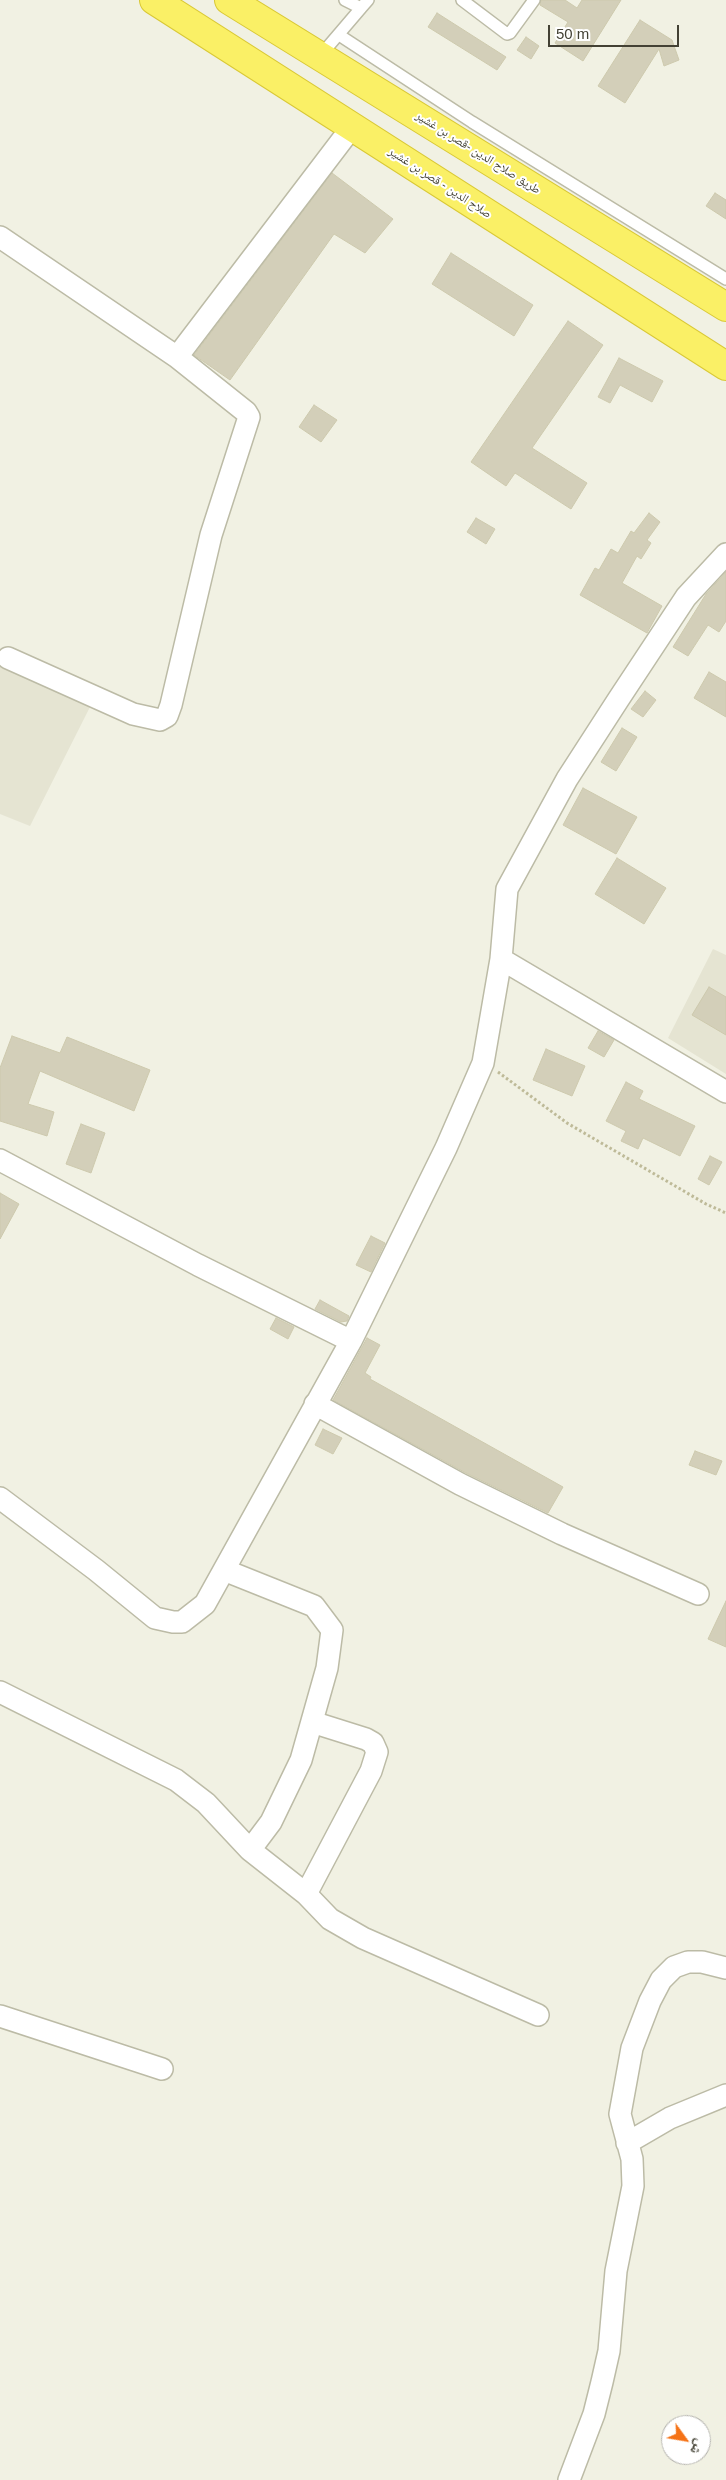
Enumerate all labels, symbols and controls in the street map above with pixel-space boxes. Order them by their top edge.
scale bar [551,15,682,47]
text: 50 m [556,25,589,42]
street label: طريق صلاح الدين -قصر بن غشير [413,109,543,197]
street label: صلاح الدين - قصر بن غشير [386,144,494,222]
north arrow [661,2415,711,2465]
text: ش [687,2437,709,2458]

